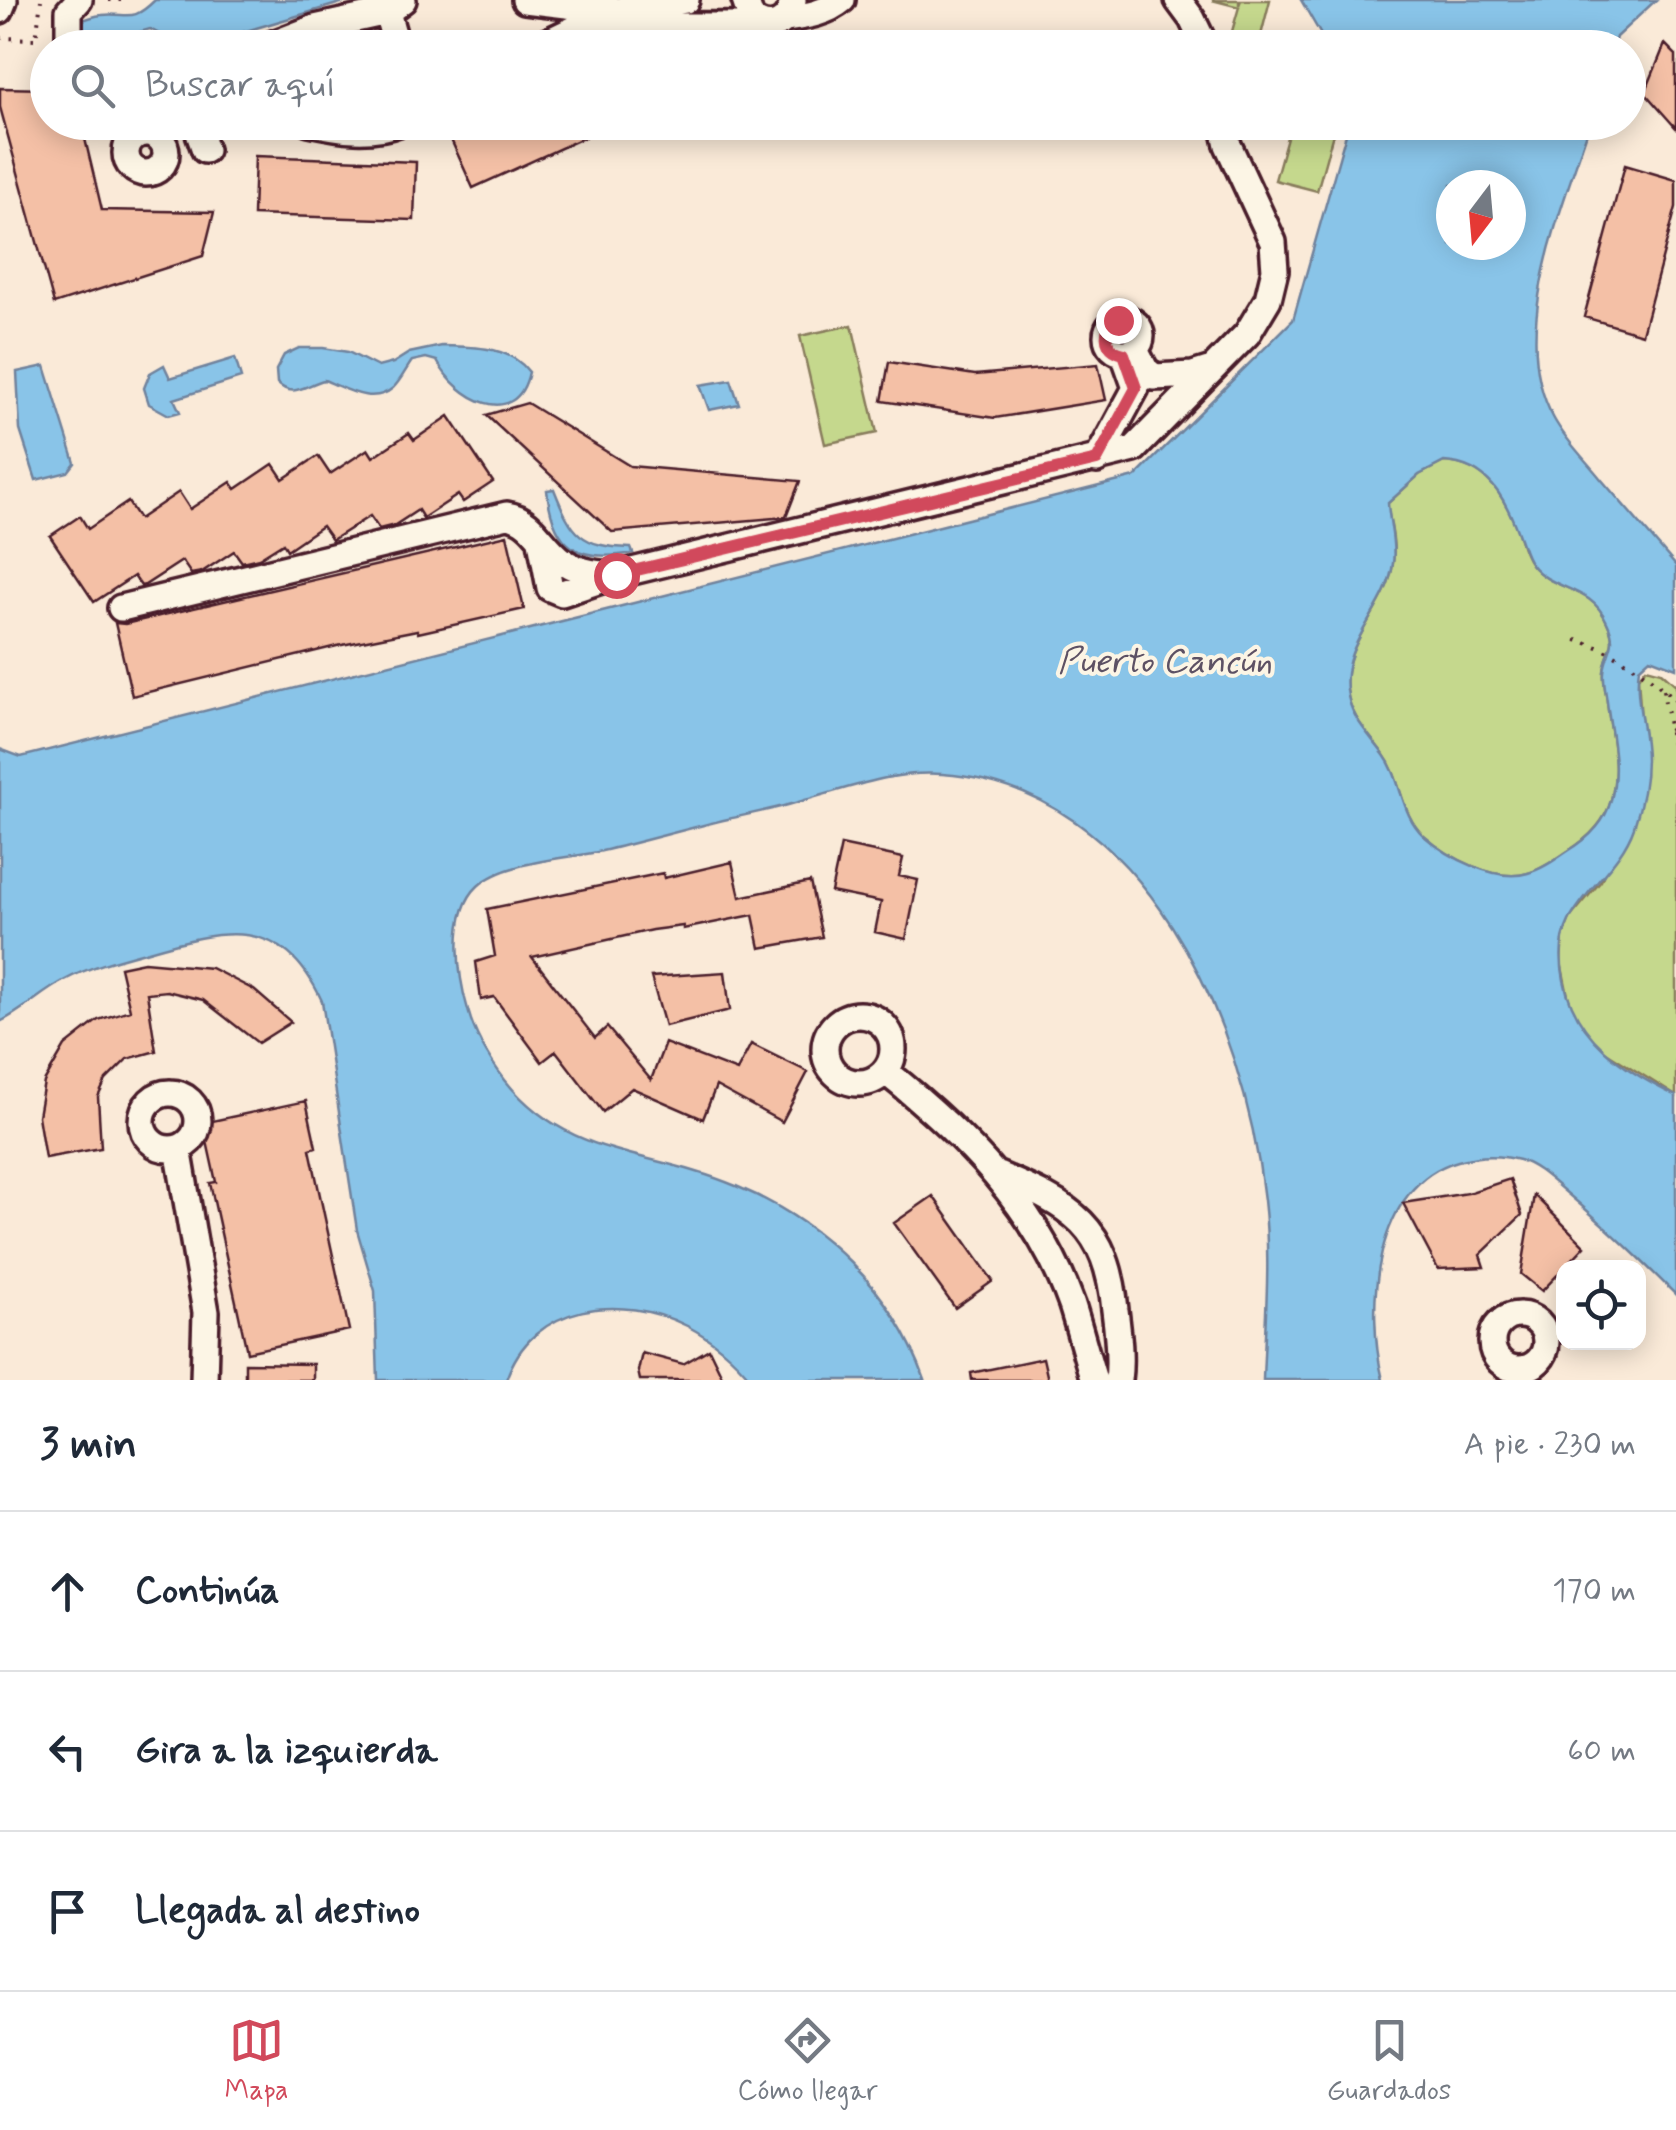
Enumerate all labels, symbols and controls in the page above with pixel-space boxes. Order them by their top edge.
search box [30,30,1646,140]
icon: search [65,58,120,113]
text: Buscar aquí [145,61,336,110]
north arrow [1436,170,1526,260]
route end [1096,298,1142,344]
route start [594,553,640,599]
water label: Puerto Cancún [1058,639,1272,685]
map controls [1556,1260,1646,1350]
button: locate [1556,1260,1646,1350]
text: 3 min [40,1418,137,1473]
text: A pie · 230 m [1464,1424,1636,1466]
icon: ahead [40,1564,95,1619]
text: Continúa [135,1567,280,1616]
text: 170 m [1552,1570,1636,1612]
icon: left [40,1724,95,1779]
text: Gira a la izquierda [135,1727,438,1776]
text: 60 m [1567,1730,1636,1772]
icon: arrive [40,1884,95,1939]
text: Llegada al destino [135,1887,420,1936]
tab: Mapa [225,2013,288,2110]
tab: Cómo llegar [738,2013,878,2110]
tab: Guardados [1327,2013,1451,2110]

